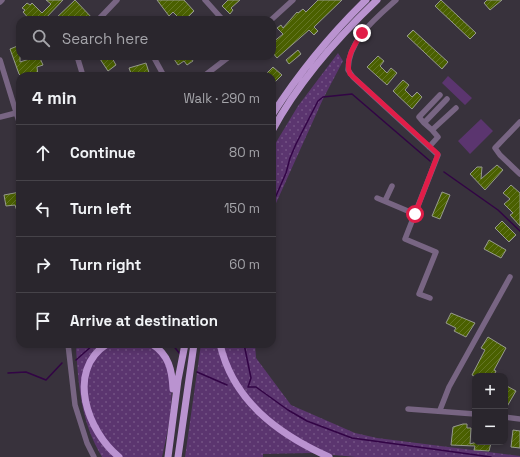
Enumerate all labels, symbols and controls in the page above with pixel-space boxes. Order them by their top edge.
search box [16,16,276,60]
route end [353,24,371,42]
icon: search [30,27,52,49]
text: Search here [62,29,148,48]
text: 4 min [32,87,77,109]
text: Walk · 290 m [183,90,260,107]
icon: ahead [32,142,54,164]
text: Continue [70,143,136,162]
text: 80 m [229,144,260,161]
icon: left [32,198,54,220]
text: Turn left [70,199,132,218]
text: 150 m [224,200,260,217]
route start [406,205,424,223]
icon: right [32,254,54,276]
text: Turn right [70,255,141,274]
text: 60 m [229,256,260,273]
icon: arrive [32,310,54,332]
text: Arrive at destination [70,311,218,330]
map controls [472,373,508,445]
button: + [472,373,508,409]
button: − [472,409,508,445]

